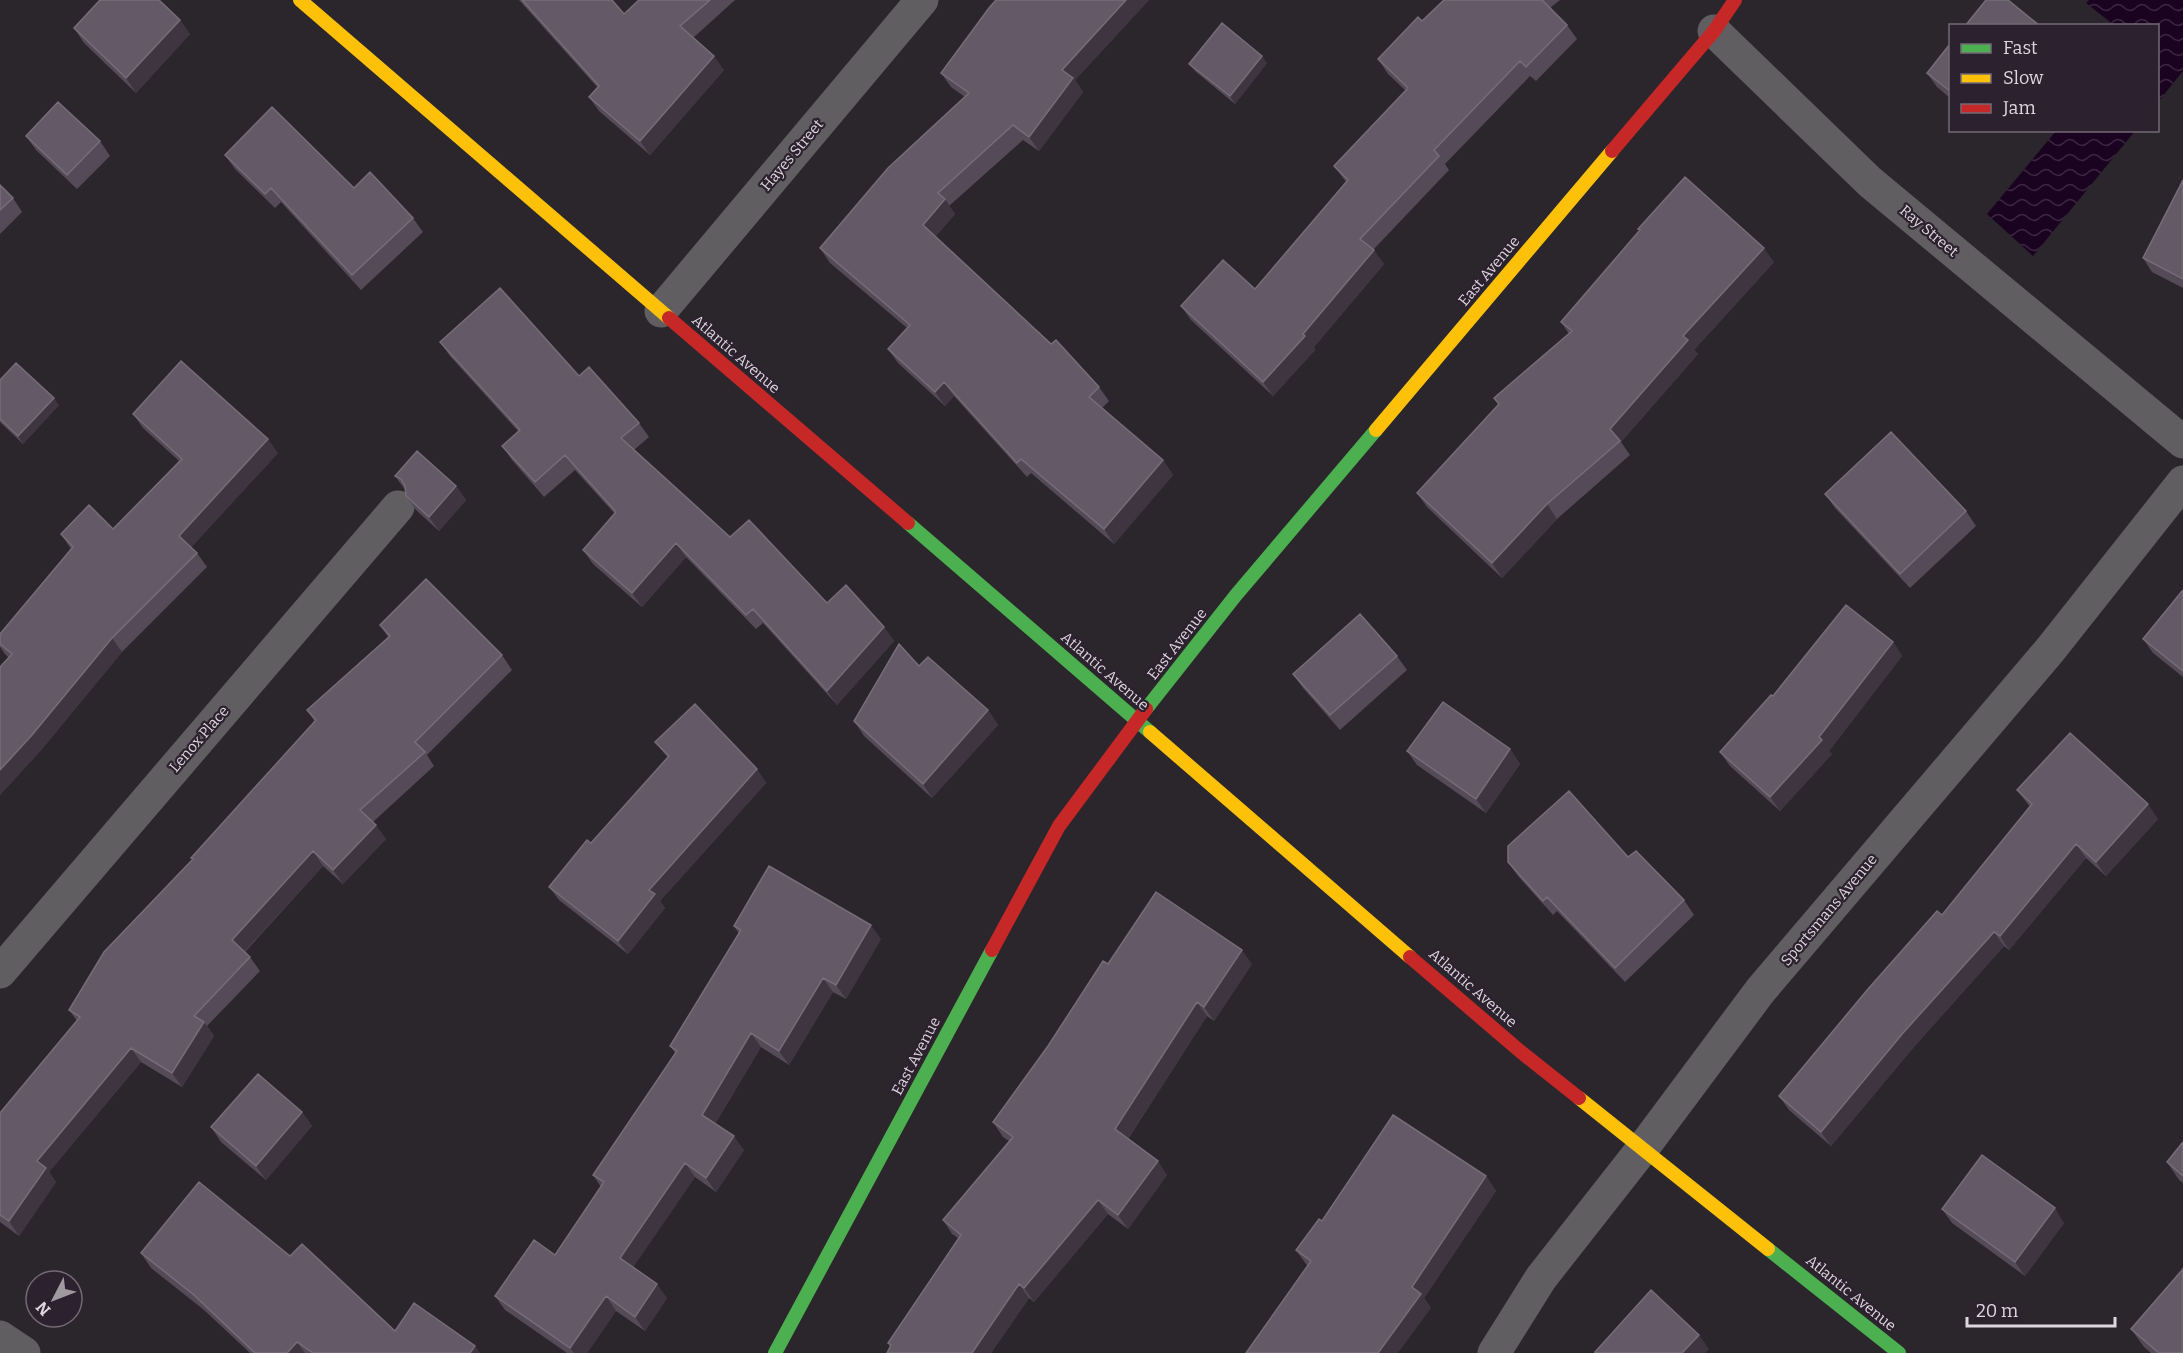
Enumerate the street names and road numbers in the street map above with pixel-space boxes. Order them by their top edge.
street label: Hayes Street [757,115,827,194]
street label: Ray Street [1896,201,1962,261]
street label: East Avenue [1455,232,1523,310]
street label: Atlantic Avenue [688,311,784,397]
street label: East Avenue [1144,605,1210,683]
street label: Atlantic Avenue [1057,628,1153,714]
street label: Lenox Place [165,702,233,776]
street label: Sportsmans Avenue [1777,851,1881,969]
street label: Atlantic Avenue [1425,945,1521,1031]
street label: East Avenue [888,1014,944,1098]
street label: Atlantic Avenue [1802,1251,1900,1335]

